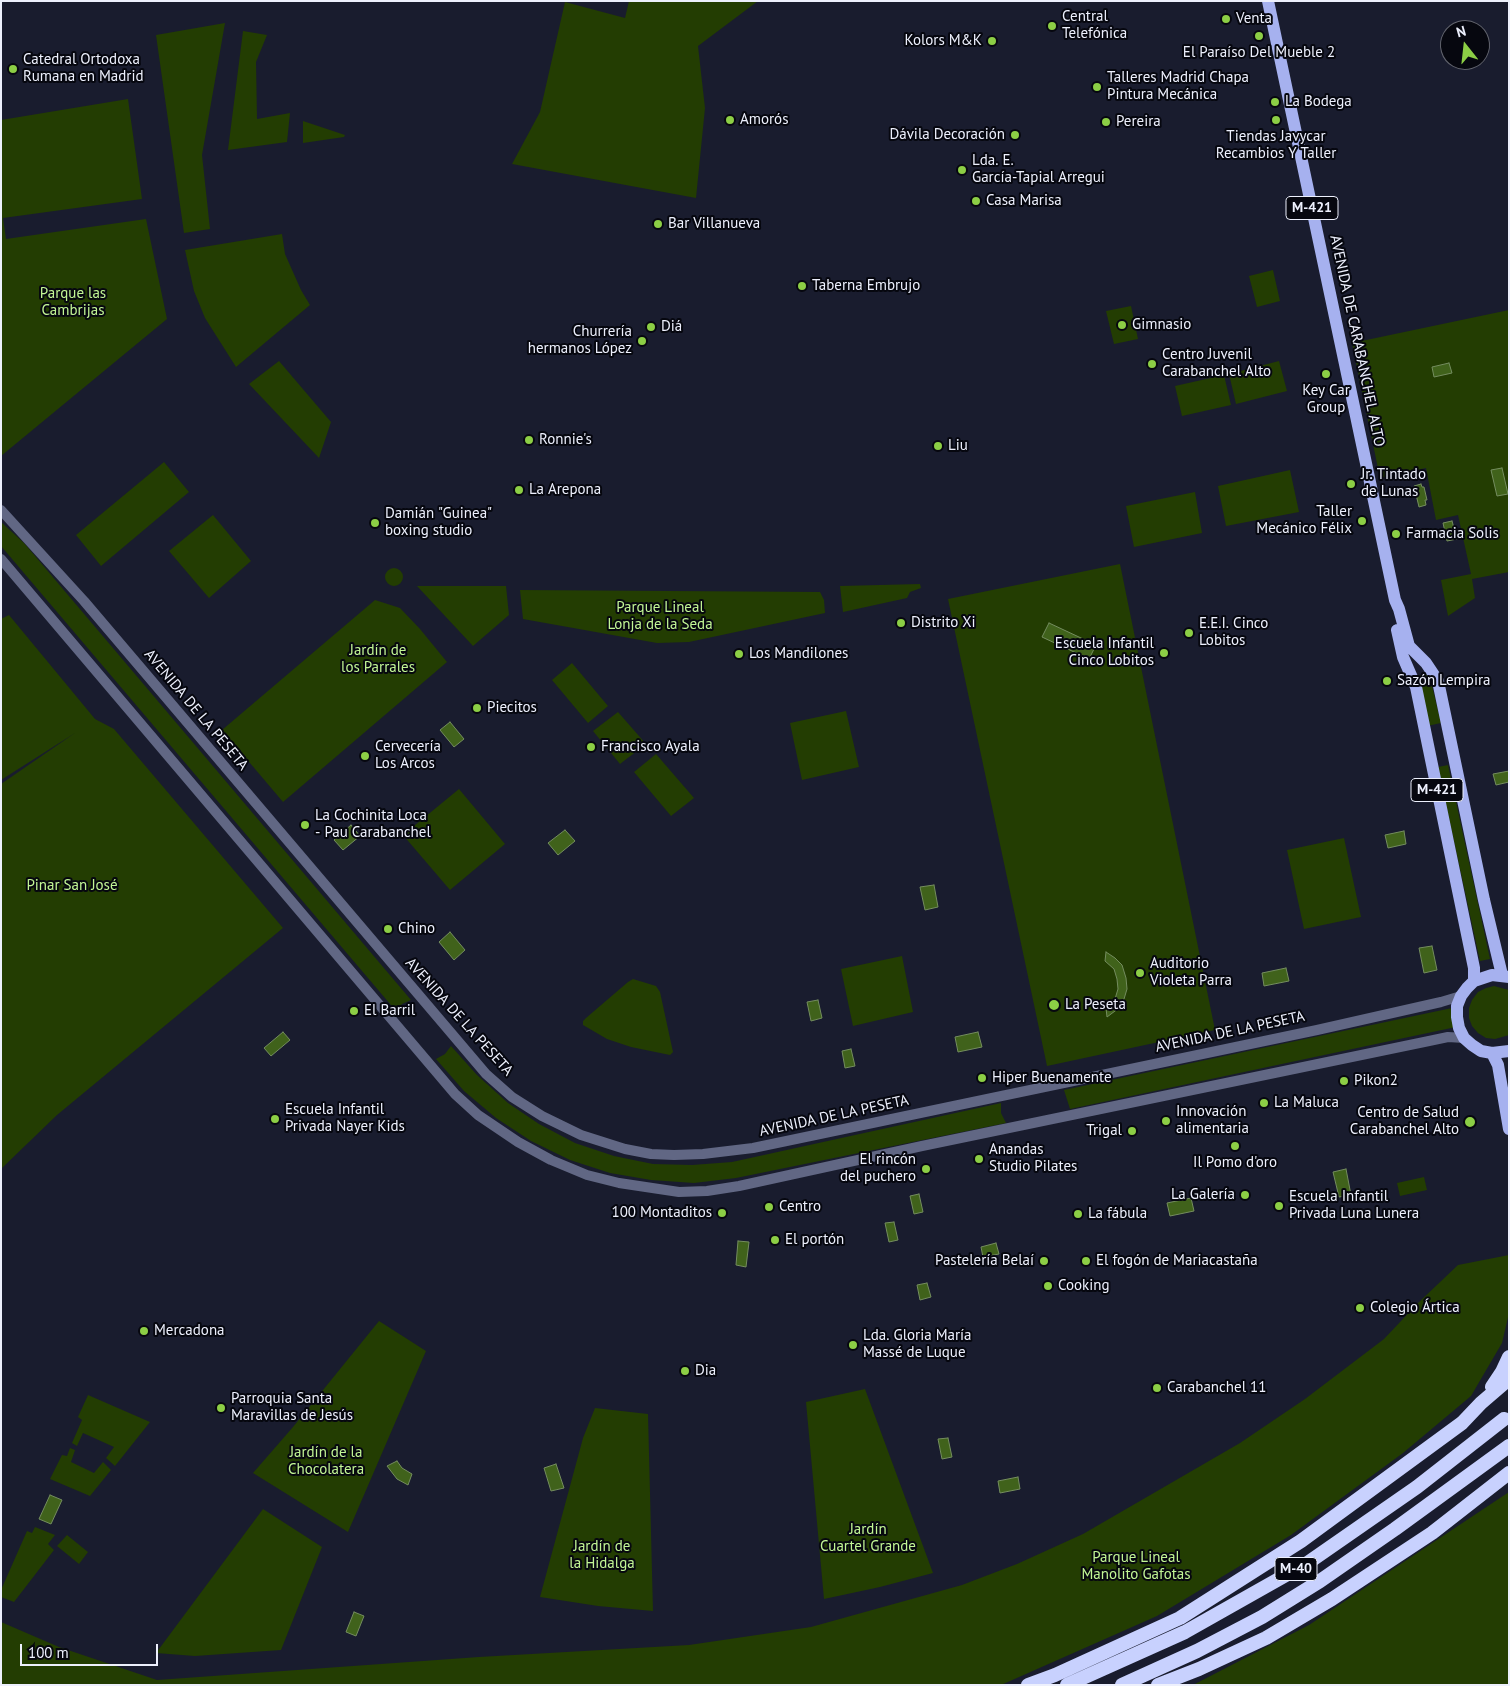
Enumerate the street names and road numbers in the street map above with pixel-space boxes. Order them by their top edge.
road number: M-421 [1286,197,1338,220]
street label: AVENIDA DE CARABANCHEL ALTO [1326,233,1388,449]
street label: AVENIDA DE LA PESETA [140,646,252,774]
road number: M-421 [1411,778,1463,802]
street label: AVENIDA DE LA PESETA [401,954,517,1080]
street label: AVENIDA DE LA PESETA [1154,1007,1306,1057]
street label: AVENIDA DE LA PESETA [758,1091,910,1141]
road number: M-40 [1275,1558,1317,1580]

